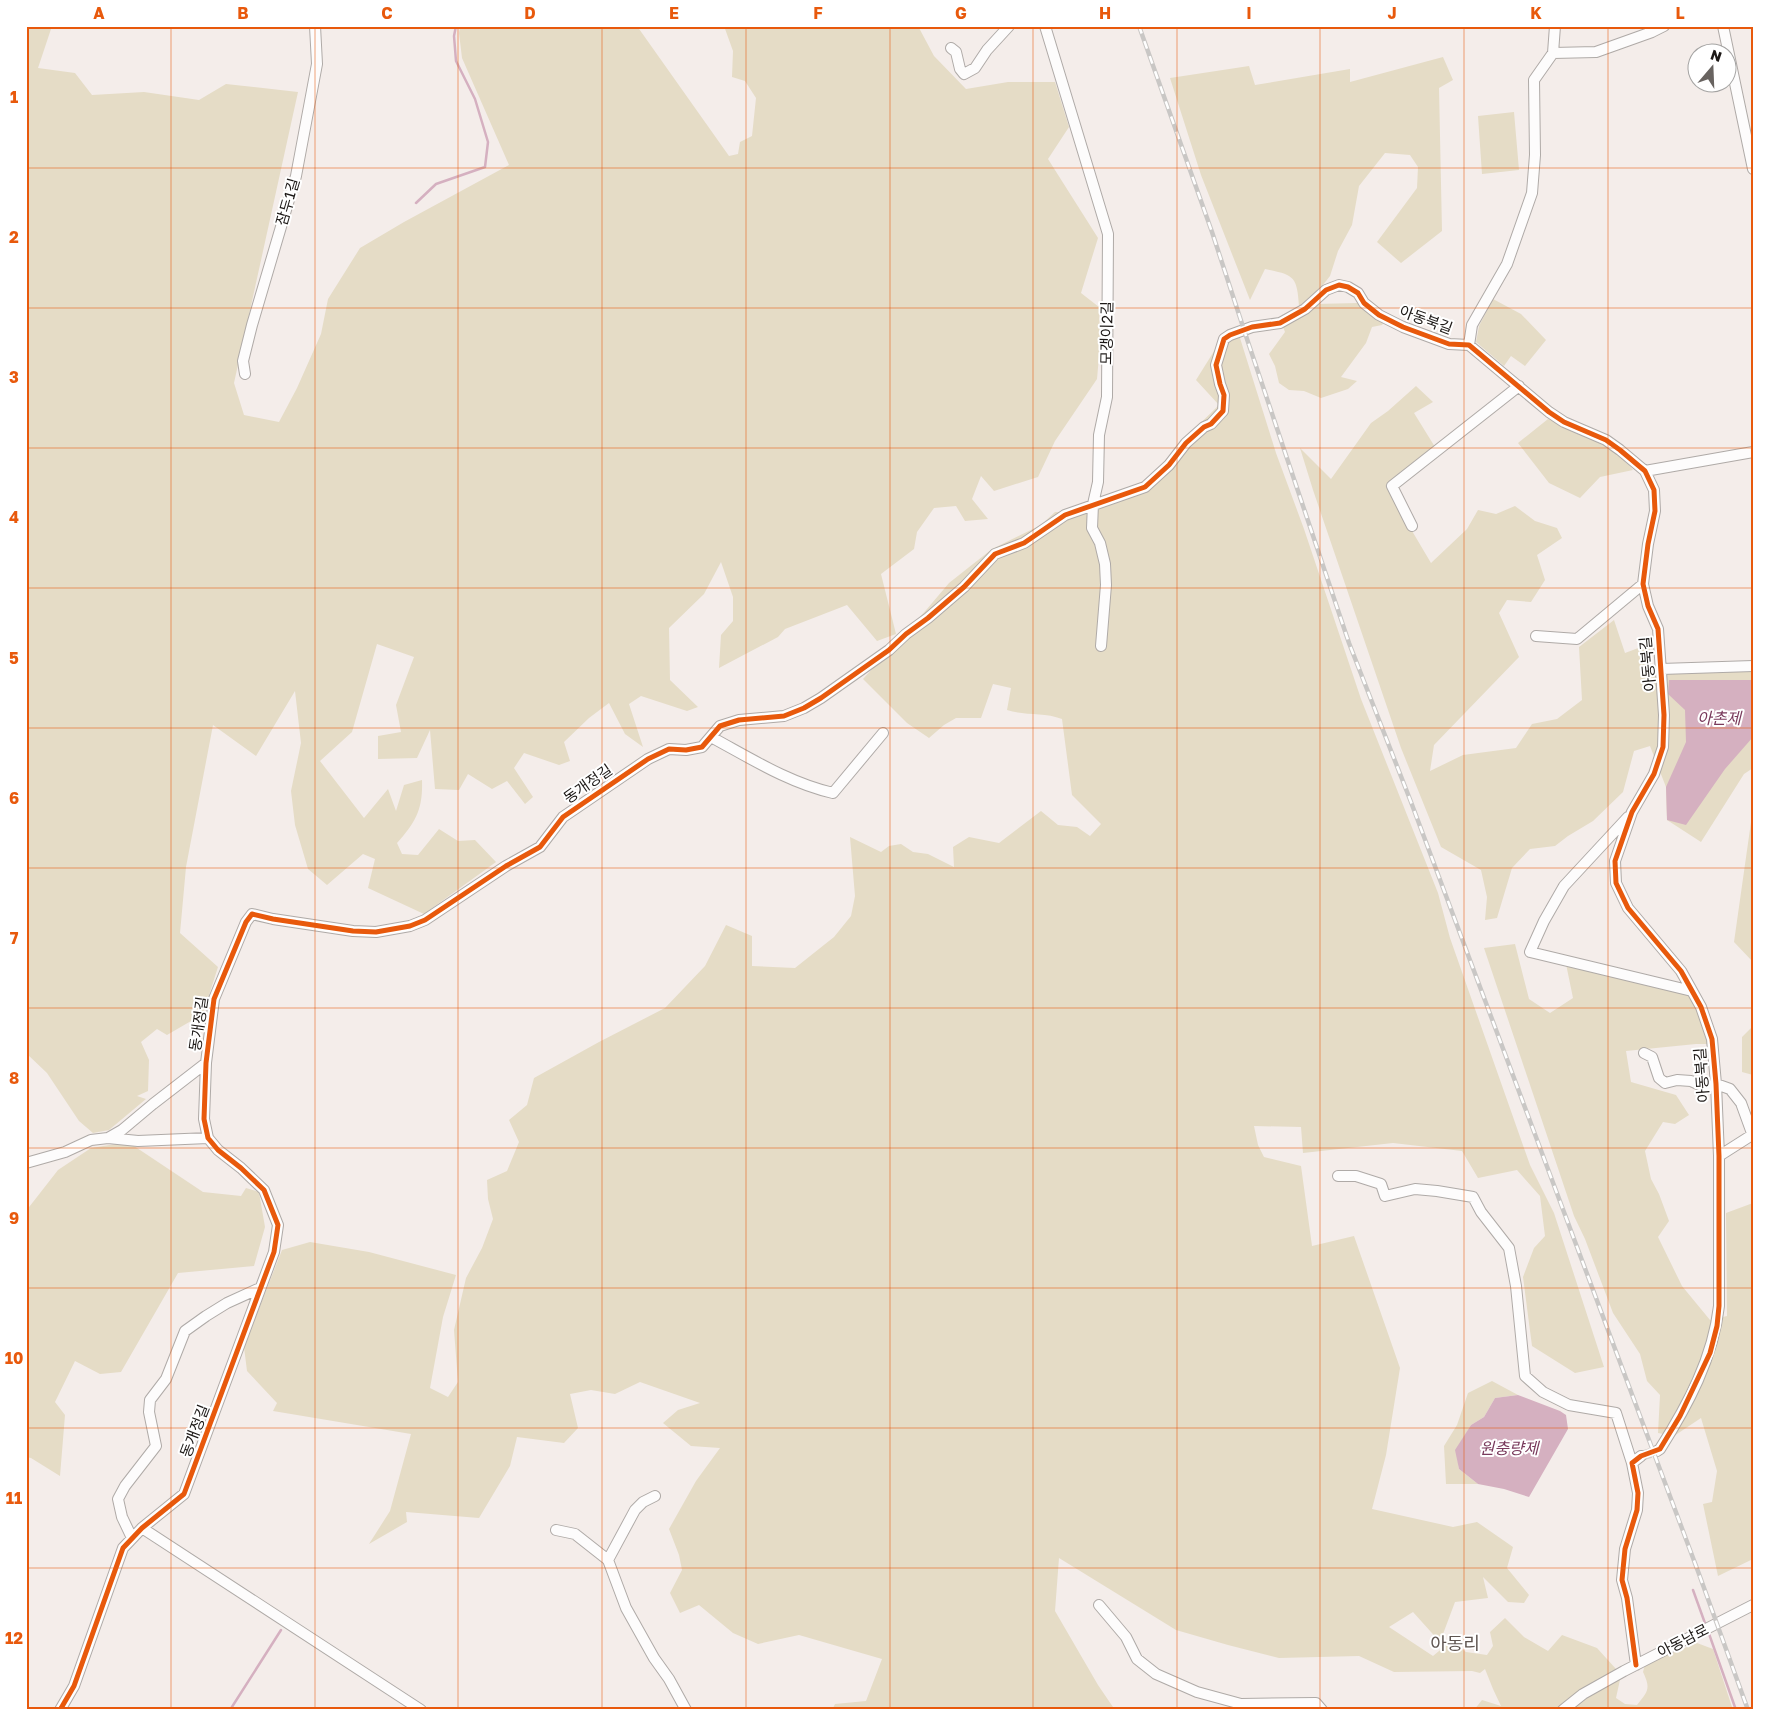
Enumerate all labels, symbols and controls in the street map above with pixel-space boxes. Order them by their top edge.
text: A [93,3,105,23]
text: B [237,3,249,23]
text: C [381,3,393,23]
text: D [524,3,536,23]
text: E [669,3,679,23]
text: F [813,3,823,23]
text: G [955,3,967,23]
text: H [1099,3,1111,23]
text: I [1246,3,1252,23]
text: J [1387,3,1397,23]
text: K [1530,3,1542,23]
text: L [1675,3,1685,23]
north arrow [1686,42,1736,92]
text: N [1709,45,1724,65]
text: 1 [10,87,18,107]
street label: 잠두1길 [272,176,302,228]
text: 2 [9,227,19,247]
street label: 모갱이2길 [1096,301,1116,365]
street label: 아동북길 [1397,301,1455,337]
text: 3 [9,367,19,387]
text: 4 [9,507,19,527]
street label: 아동북길 [1636,636,1658,692]
text: 5 [9,648,19,668]
water label: 아촌제 [1697,708,1743,728]
street label: 동개정길 [560,760,615,806]
text: 6 [9,788,19,808]
text: 7 [10,928,19,948]
street label: 동개정길 [185,995,211,1052]
street label: 아동북길 [1690,1047,1712,1103]
text: 8 [9,1068,19,1088]
text: 9 [9,1208,19,1228]
text: 10 [5,1348,23,1368]
street label: 동개정길 [176,1402,212,1460]
water label: 원충량제 [1480,1438,1541,1458]
text: 11 [6,1488,22,1508]
street label: 아동남로 [1654,1620,1711,1661]
text: 12 [5,1628,23,1648]
district label: 아동리 [1430,1632,1480,1654]

